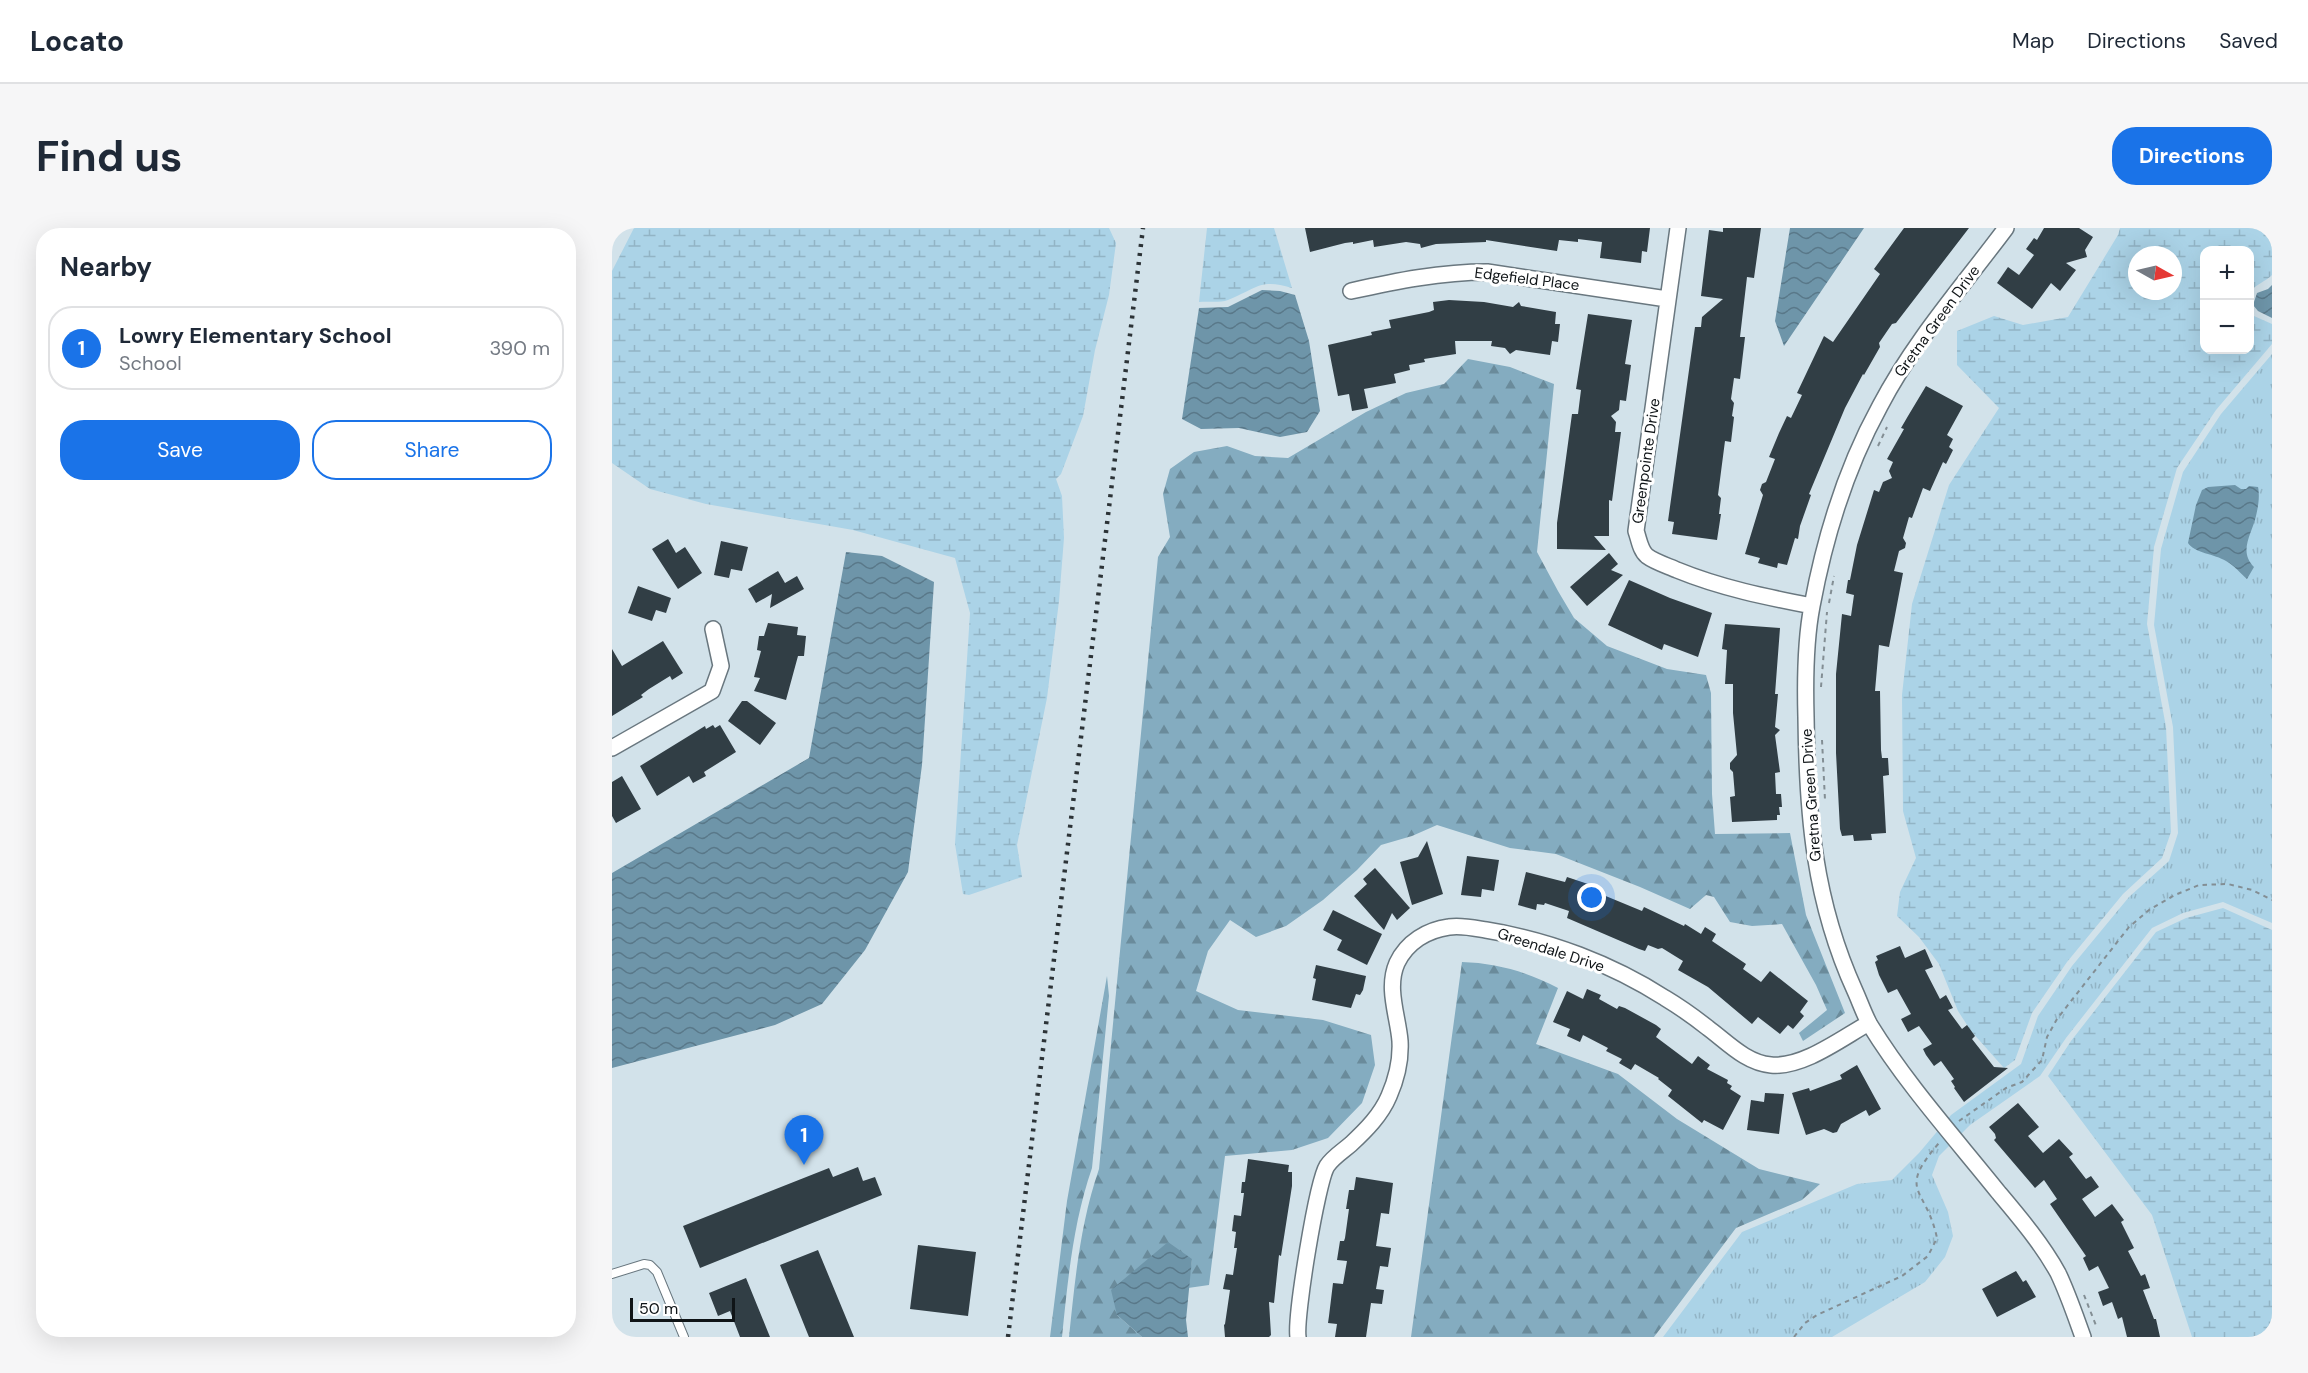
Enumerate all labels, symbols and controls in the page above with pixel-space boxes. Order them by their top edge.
text: Locato [30,23,124,60]
text: Map [2012,27,2054,55]
text: Directions [2087,27,2186,55]
text: Saved [2219,27,2278,55]
button: Directions [2112,127,2272,185]
text: Find us [36,129,182,184]
north arrow [2128,246,2182,300]
map controls [2200,246,2254,354]
button: + [2200,246,2254,300]
text: Nearby [60,250,152,284]
street label: Gretna Green Drive [1890,261,1984,381]
street label: Edgefield Place [1473,263,1581,295]
button: − [2200,300,2254,354]
text: Lowry Elementary School [119,321,392,350]
text: 1 [78,335,85,361]
text: 390 m [489,335,550,361]
text: School [119,350,182,376]
street label: Greenpointe Drive [1627,397,1665,525]
button: Save [60,420,300,480]
button: Share [312,420,552,480]
street label: Gretna Green Drive [1796,728,1826,862]
your location [1577,883,1606,912]
street label: Greendale Drive [1495,923,1607,977]
pin: 1 [784,1116,824,1165]
scale bar [630,1295,735,1322]
text: 50 m [639,1298,678,1319]

